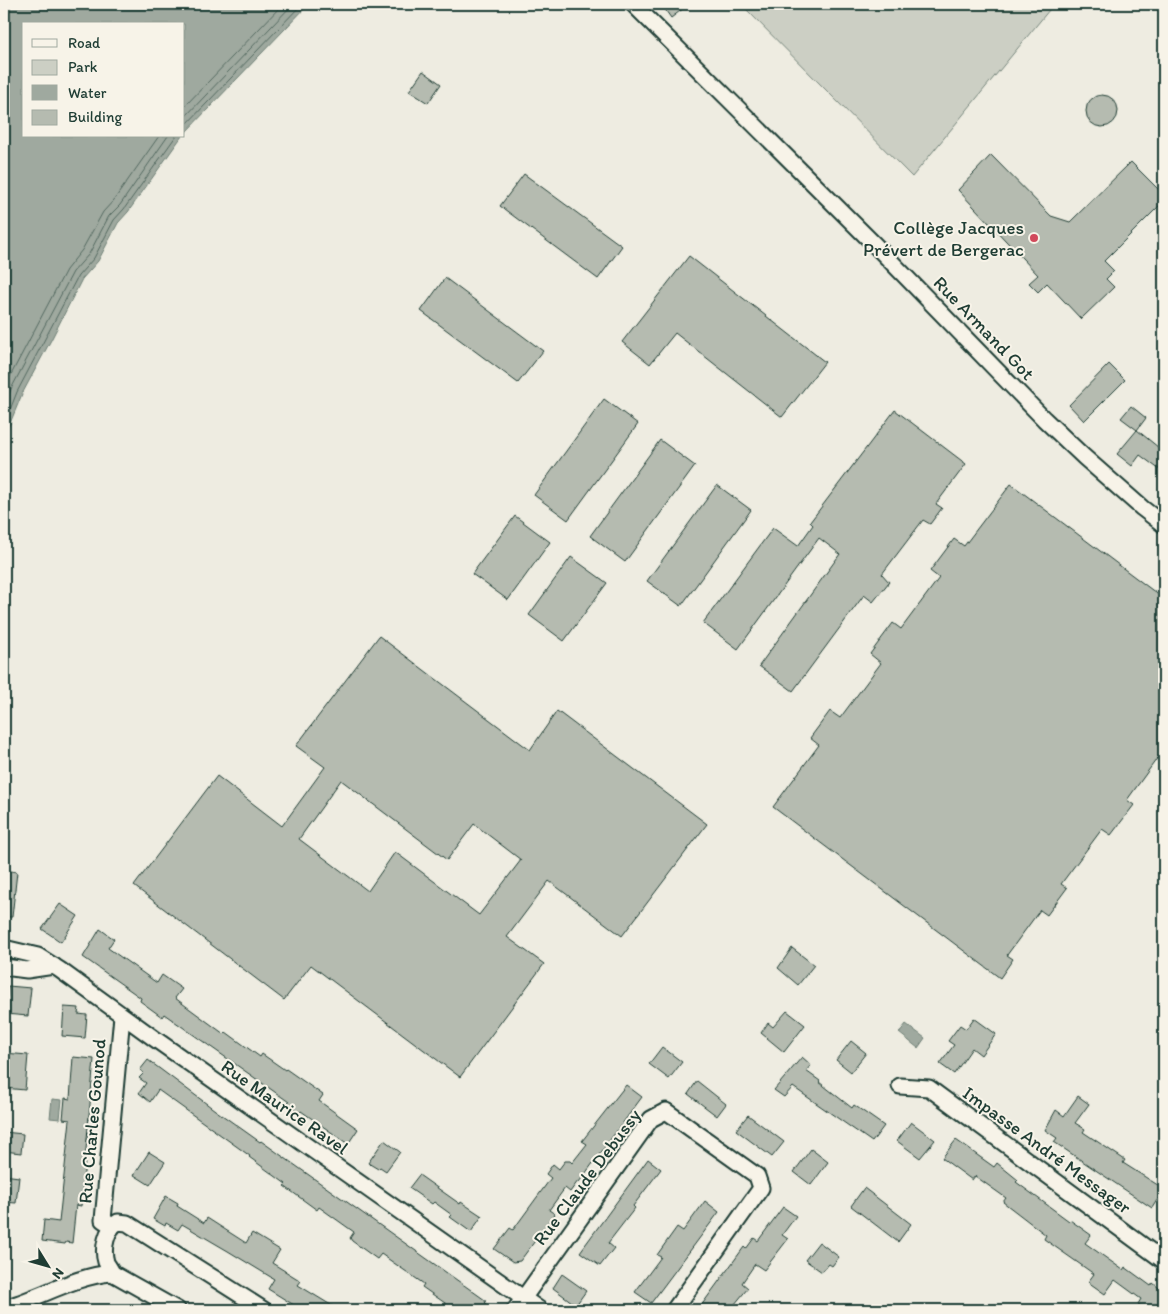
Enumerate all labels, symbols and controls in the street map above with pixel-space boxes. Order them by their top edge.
legend [22,22,185,138]
text: Road [68,34,101,52]
text: Park [68,58,98,76]
text: Water [68,84,107,102]
text: Building [68,108,122,126]
place label: Collège Jacques Prévert de Bergerac [863,216,1024,261]
marker: Collège Jacques Prévert de Bergerac [1028,232,1040,244]
street label: Rue Armand Got [929,271,1039,385]
street label: Rue Charles Gounod [73,1037,111,1204]
street label: Rue Maurice Ravel [217,1055,354,1160]
street label: Impasse André Messager [958,1081,1136,1219]
street label: Rue Claude Debussy [528,1104,646,1250]
north arrow [22,1242,72,1292]
text: N [48,1265,68,1282]

